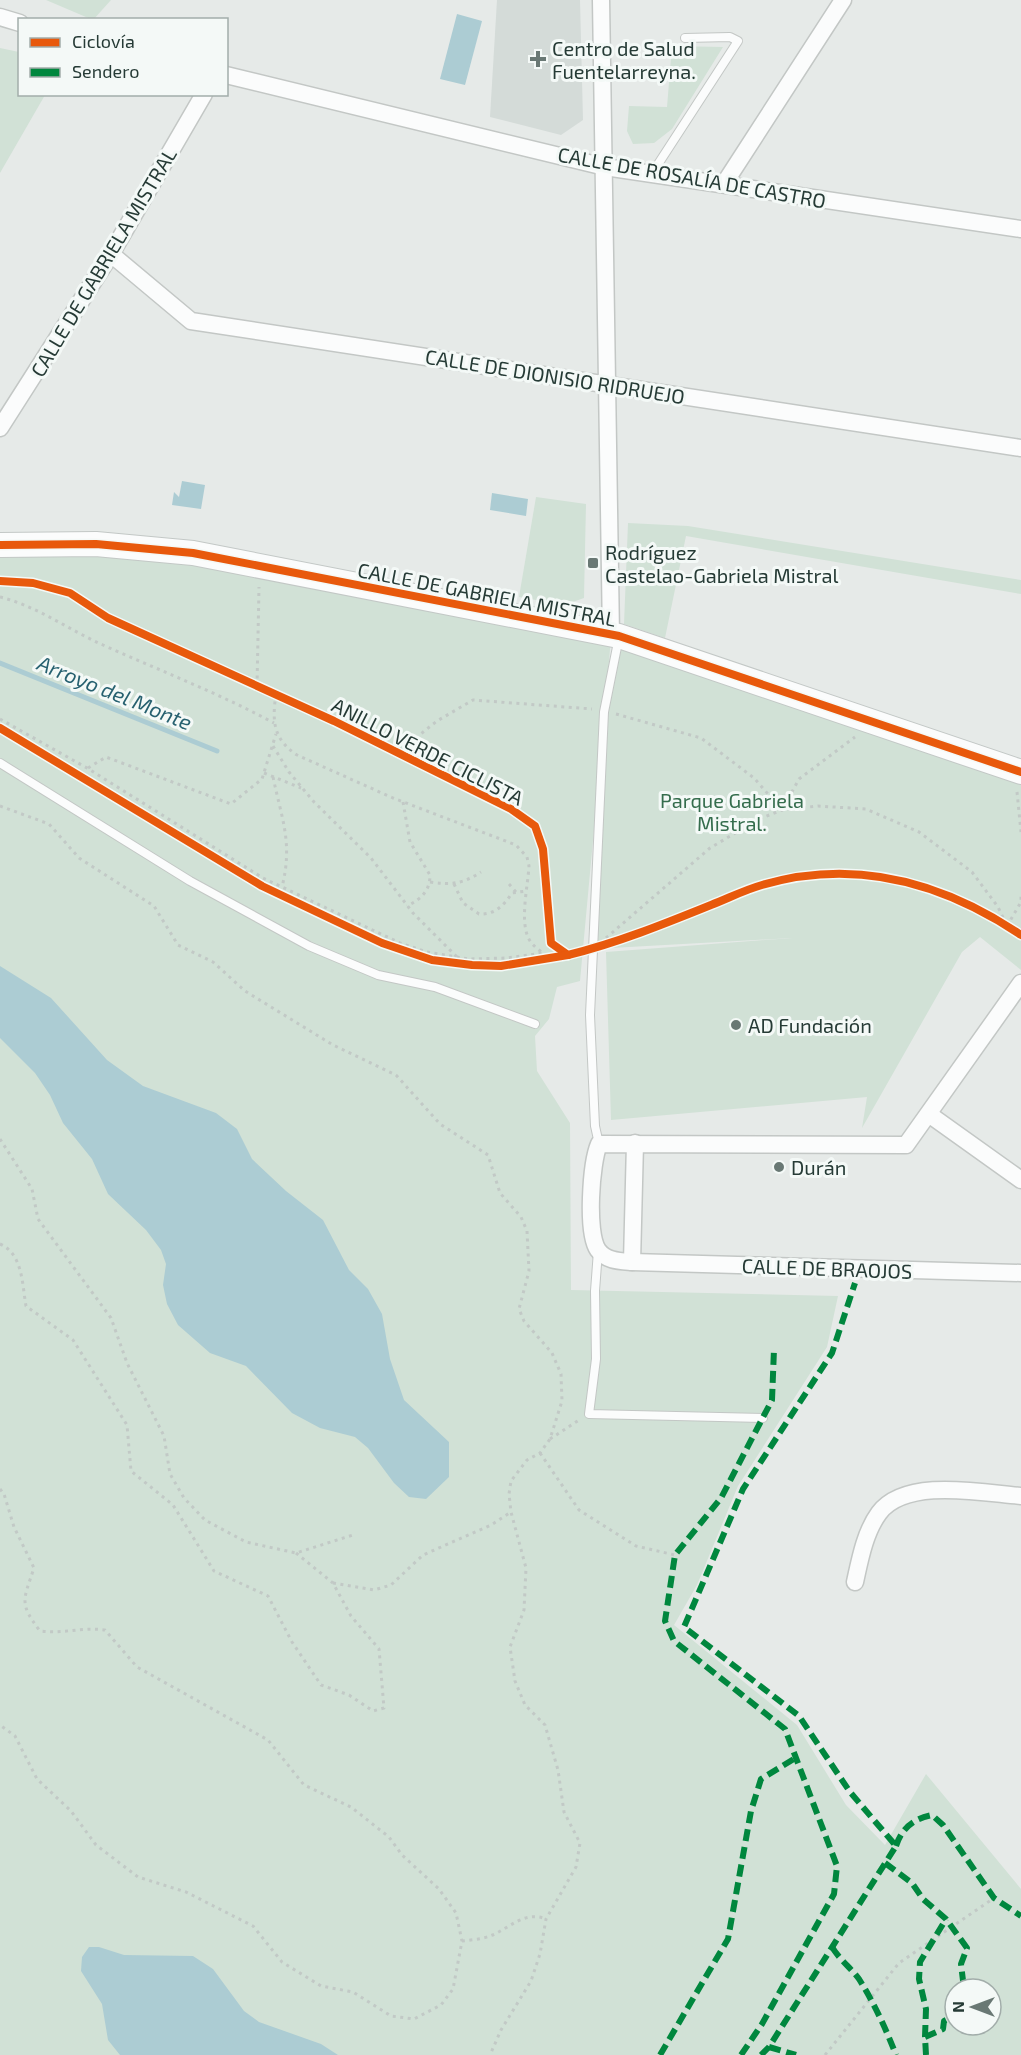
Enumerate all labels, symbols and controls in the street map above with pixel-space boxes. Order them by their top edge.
legend [18,18,228,96]
text: Ciclovía [72,30,135,52]
place label: Centro de Salud Fuentelarreyna. [552,36,696,83]
marker: Centro de Salud Fuentelarreyna. [529,50,547,68]
text: Sendero [72,60,139,82]
street label: CALLE DE ROSALÍA DE CASTRO [556,142,828,212]
street label: CALLE DE GABRIELA MISTRAL [25,143,181,381]
street label: CALLE DE DIONISIO RIDRUEJO [424,344,686,408]
place label: Rodríguez Castelao-Gabriela Mistral [605,540,838,587]
marker: Rodríguez Castelao-Gabriela Mistral [586,556,600,570]
street label: CALLE DE GABRIELA MISTRAL [356,557,618,631]
water label: Arroyo del Monte [33,649,196,735]
street label: ANILLO VERDE CICLISTA [328,692,528,810]
park label: Parque Gabriela Mistral. [660,788,804,835]
place label: AD Fundación [748,1013,872,1037]
marker: AD Fundación [729,1018,743,1032]
place label: Durán [791,1155,846,1179]
marker: Durán [772,1160,786,1174]
street label: CALLE DE BRAOJOS [741,1253,913,1283]
north arrow [943,1977,1003,2037]
text: N [948,2001,967,2013]

